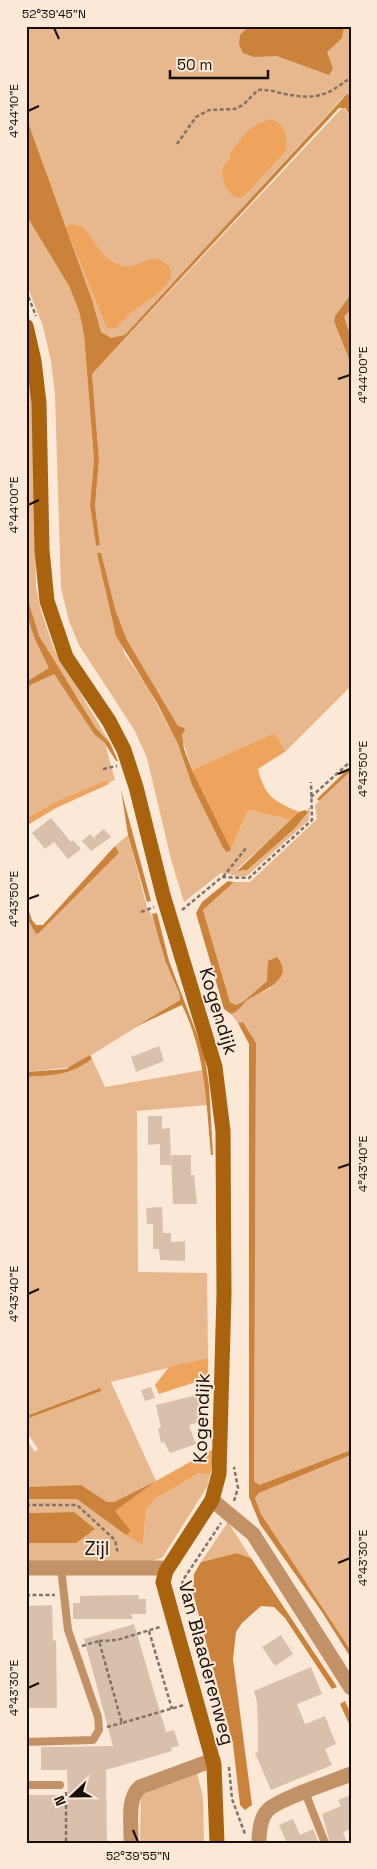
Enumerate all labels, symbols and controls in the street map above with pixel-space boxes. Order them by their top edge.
text: 52°39'45"N [22,6,86,22]
scale bar [170,48,267,80]
text: 50 m [177,55,212,74]
text: 4°44'10"E [6,84,22,138]
text: 4°44'00"E [355,346,371,403]
text: 4°44'00"E [6,476,22,533]
text: 4°43'50"E [355,740,371,797]
text: 4°43'50"E [6,870,22,927]
street label: Kogendijk [193,965,244,1058]
text: 4°43'40"E [355,1136,371,1192]
text: 4°43'40"E [6,1266,22,1322]
street label: Kogendijk [187,1373,216,1463]
text: 4°43'30"E [355,1529,371,1586]
street label: Zijl [85,1536,109,1561]
street label: Van Blaaderenweg [173,1578,240,1748]
text: 4°43'30"E [6,1659,22,1716]
north arrow [48,1772,98,1822]
text: N [50,1793,70,1809]
text: 52°39'55"N [106,1848,170,1864]

